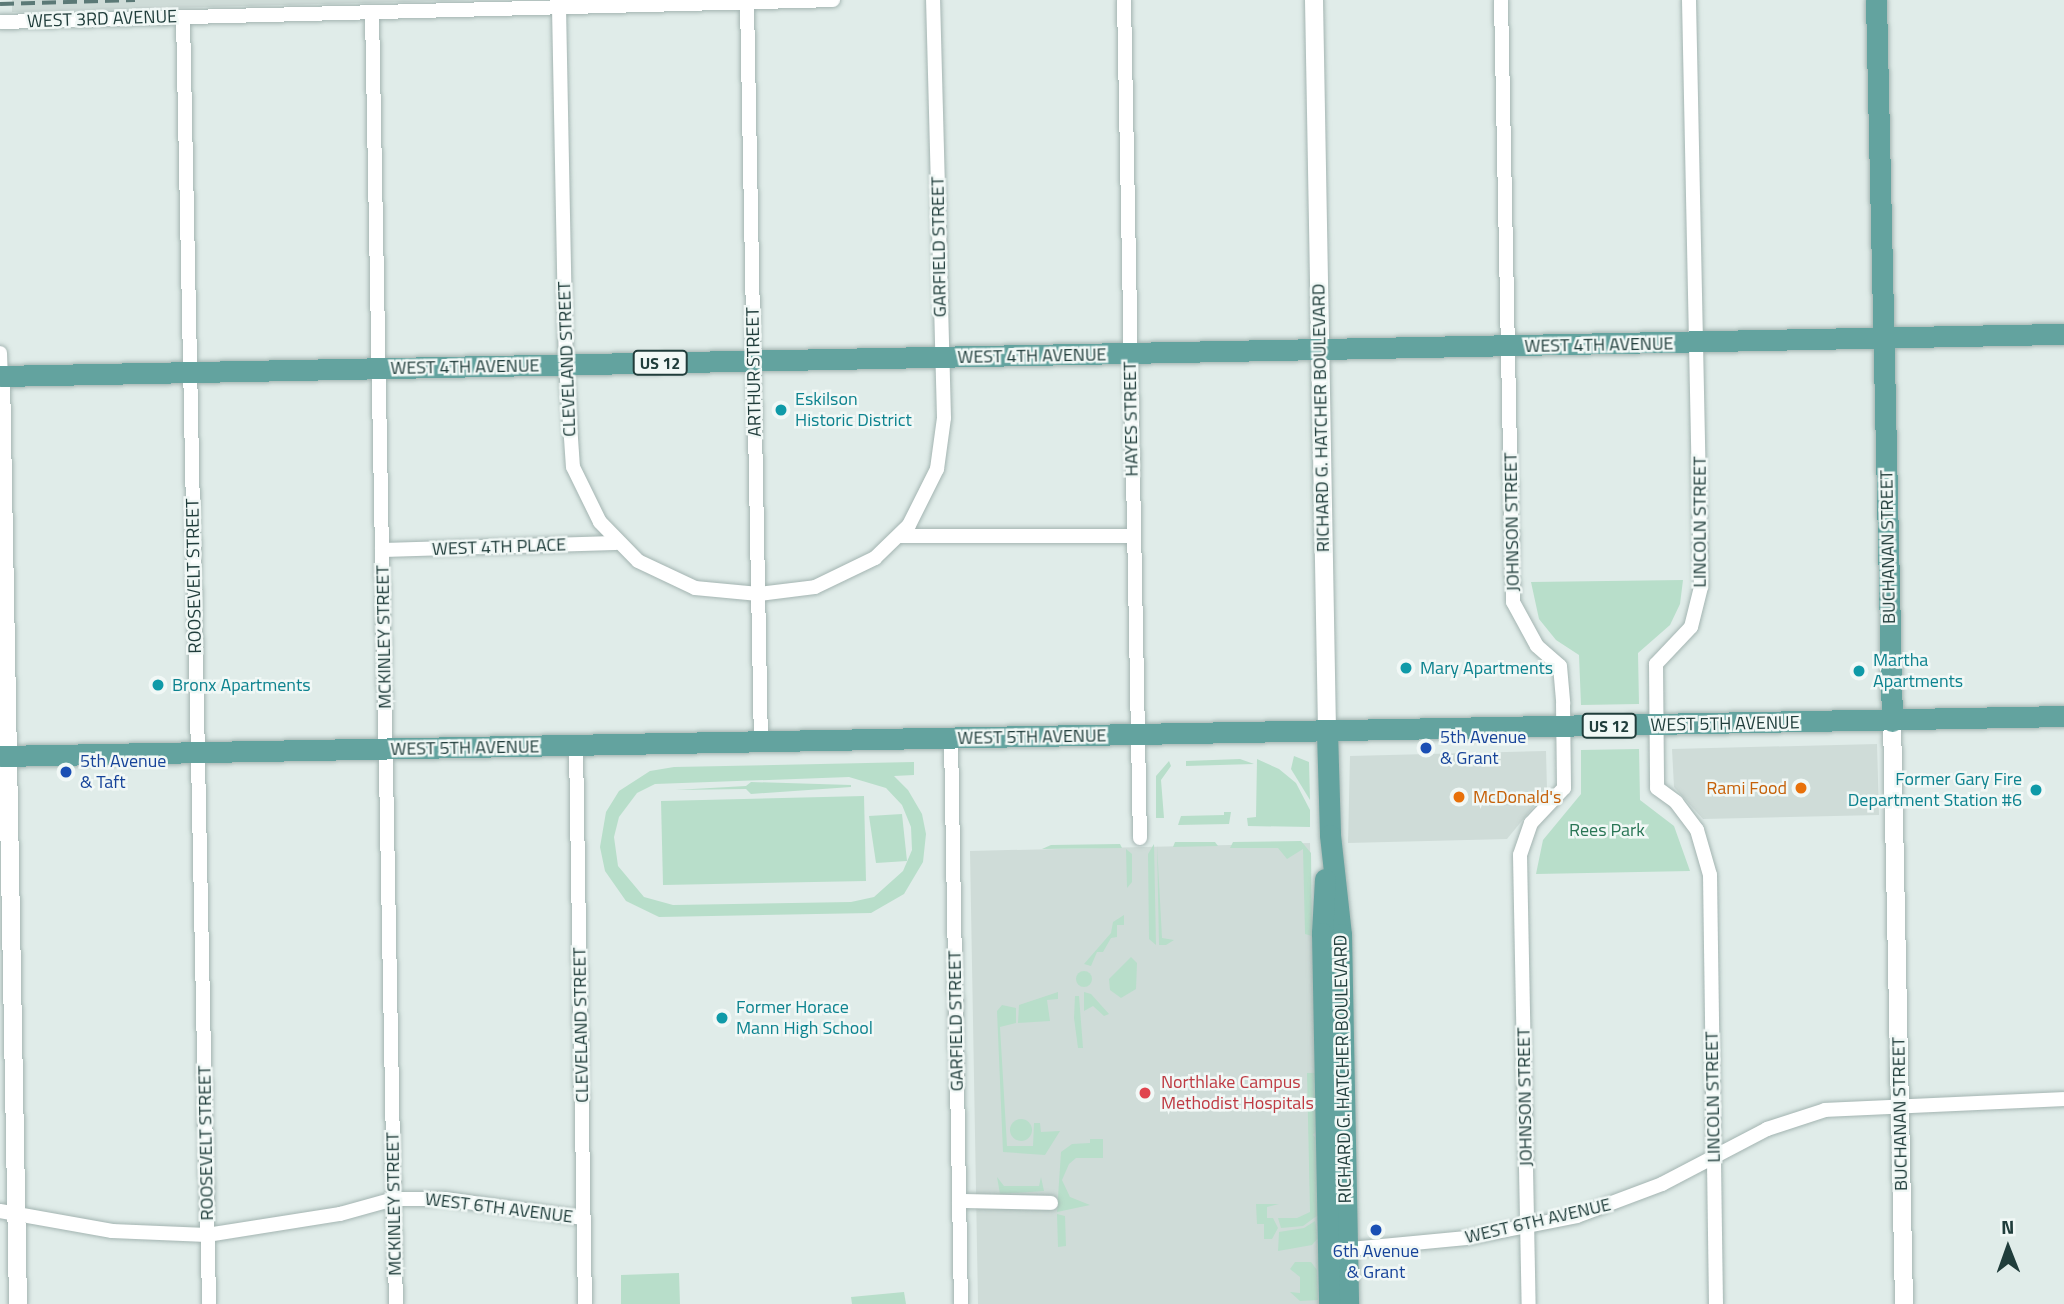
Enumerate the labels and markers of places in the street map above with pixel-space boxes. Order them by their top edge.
place label: Eskilson Historic District [795,389,912,432]
marker: Eskilson Historic District [773,402,789,418]
place label: Martha Apartments [1873,650,1963,692]
place label: Mary Apartments [1420,657,1553,679]
marker: Mary Apartments [1398,660,1414,676]
marker: Martha Apartments [1851,663,1867,679]
place label: Bronx Apartments [172,674,311,696]
marker: Bronx Apartments [150,677,166,693]
place label: 5th Avenue & Grant [1440,727,1526,770]
marker: 5th Avenue & Grant [1418,740,1434,756]
place label: 5th Avenue & Taft [80,751,166,794]
marker: 5th Avenue & Taft [58,764,74,780]
place label: Former Gary Fire Department Station #6 [1848,769,2022,812]
place label: Rami Food [1706,777,1787,799]
marker: Rami Food [1793,780,1809,796]
marker: Former Gary Fire Department Station #6 [2028,782,2044,798]
place label: McDonald's [1473,786,1561,808]
marker: McDonald's [1451,789,1467,805]
place label: Former Horace Mann High School [736,997,873,1040]
marker: Former Horace Mann High School [714,1010,730,1026]
place label: Northlake Campus Methodist Hospitals [1161,1072,1314,1114]
marker: Northlake Campus Methodist Hospitals [1135,1083,1155,1103]
marker: 6th Avenue & Grant [1368,1222,1384,1238]
place label: 6th Avenue & Grant [1333,1241,1419,1284]

